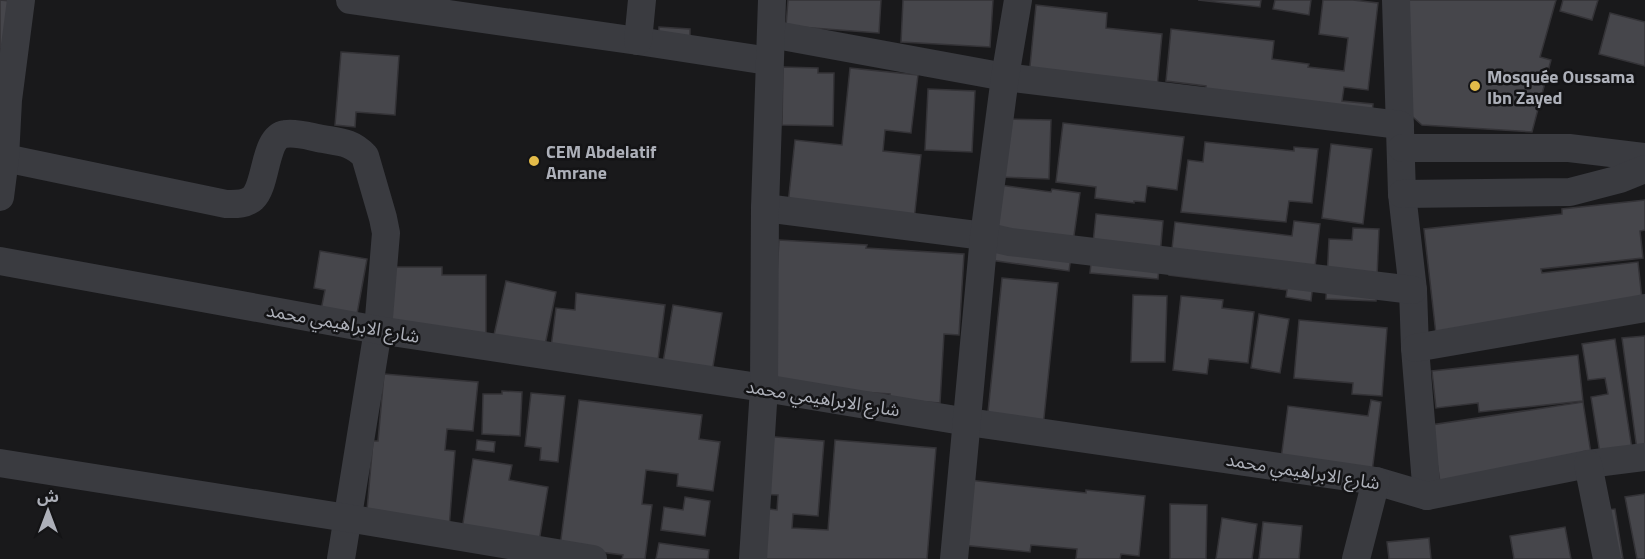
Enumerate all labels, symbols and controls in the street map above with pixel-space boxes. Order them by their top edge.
place label: Mosquée Oussama Ibn Zayed [1487,63,1635,111]
marker: Mosquée Oussama Ibn Zayed [1468,79,1482,93]
place label: CEM Abdelatif Amrane [546,138,657,186]
marker: CEM Abdelatif Amrane [527,154,541,168]
street label: شارع الابراهيمي محمد [264,296,422,351]
street label: شارع الابراهيمي محمد [744,373,902,424]
street label: شارع الابراهيمي محمد [1224,446,1382,497]
north arrow [18,481,78,541]
text: ش [37,484,59,508]

